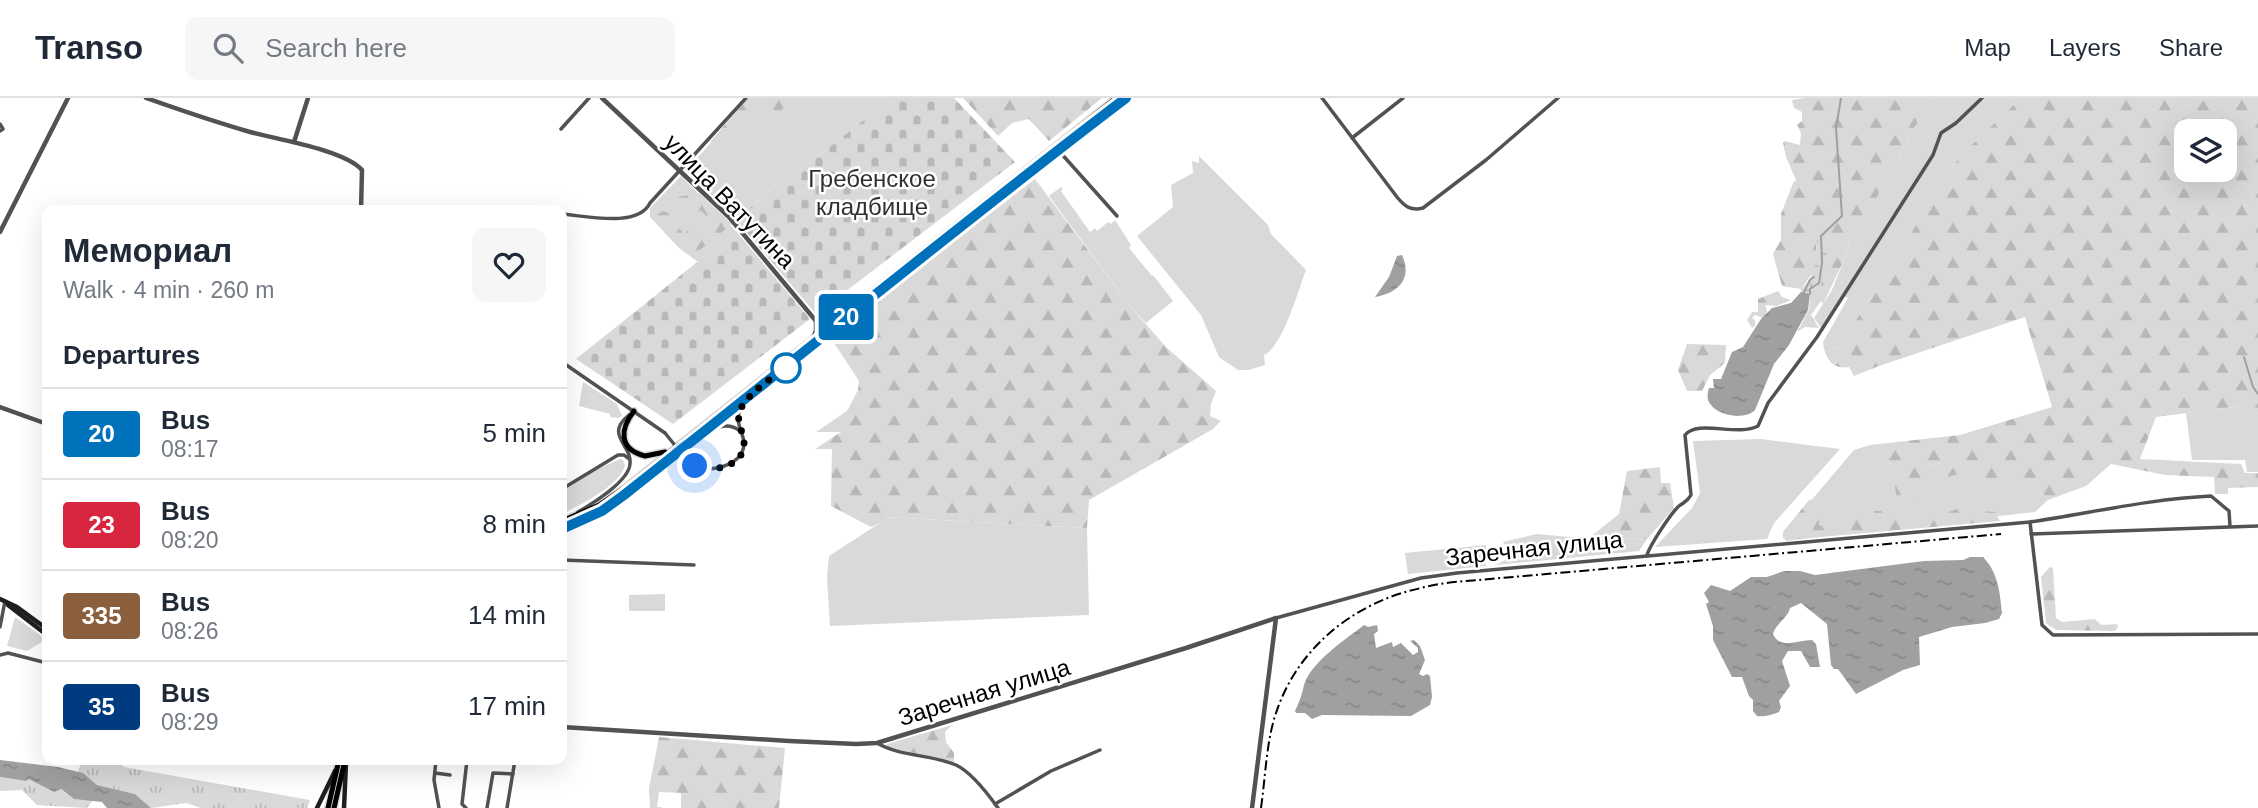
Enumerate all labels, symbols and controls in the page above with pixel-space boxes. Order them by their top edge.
search box [185,17,675,80]
text: Transo [35,29,143,66]
icon: search [209,29,247,67]
text: Search here [265,33,407,63]
text: Map [1964,34,2011,61]
text: Layers [2049,34,2121,61]
text: Share [2159,34,2223,61]
map controls [2174,119,2237,182]
button: layers [2174,119,2237,182]
street label: улица Ватутина [659,128,801,274]
park label: Гребенское кладбище [808,165,936,220]
button: heart [472,228,546,302]
text: Мемориал [63,232,232,269]
text: Walk · 4 min · 260 m [63,277,274,303]
line badge: 20 [814,294,878,340]
text: 20 [833,303,859,330]
text: Departures [63,340,200,370]
unlabelled marker [771,353,801,383]
text: Bus [161,405,210,435]
text: 5 min [482,418,546,448]
text: 20 [88,420,115,447]
text: 08:17 [161,436,219,462]
your location [677,448,712,483]
text: Bus [161,496,210,526]
text: 8 min [482,509,546,539]
text: 23 [88,511,115,538]
street label: Заречная улица [1444,525,1625,571]
text: 08:20 [161,527,219,553]
text: Bus [161,587,210,617]
text: 14 min [468,600,546,630]
text: 335 [81,602,122,629]
text: 08:26 [161,618,219,644]
street label: Заречная улица [895,653,1074,731]
text: Bus [161,678,210,708]
text: 17 min [468,691,546,721]
text: 35 [88,693,115,720]
text: 08:29 [161,709,219,735]

